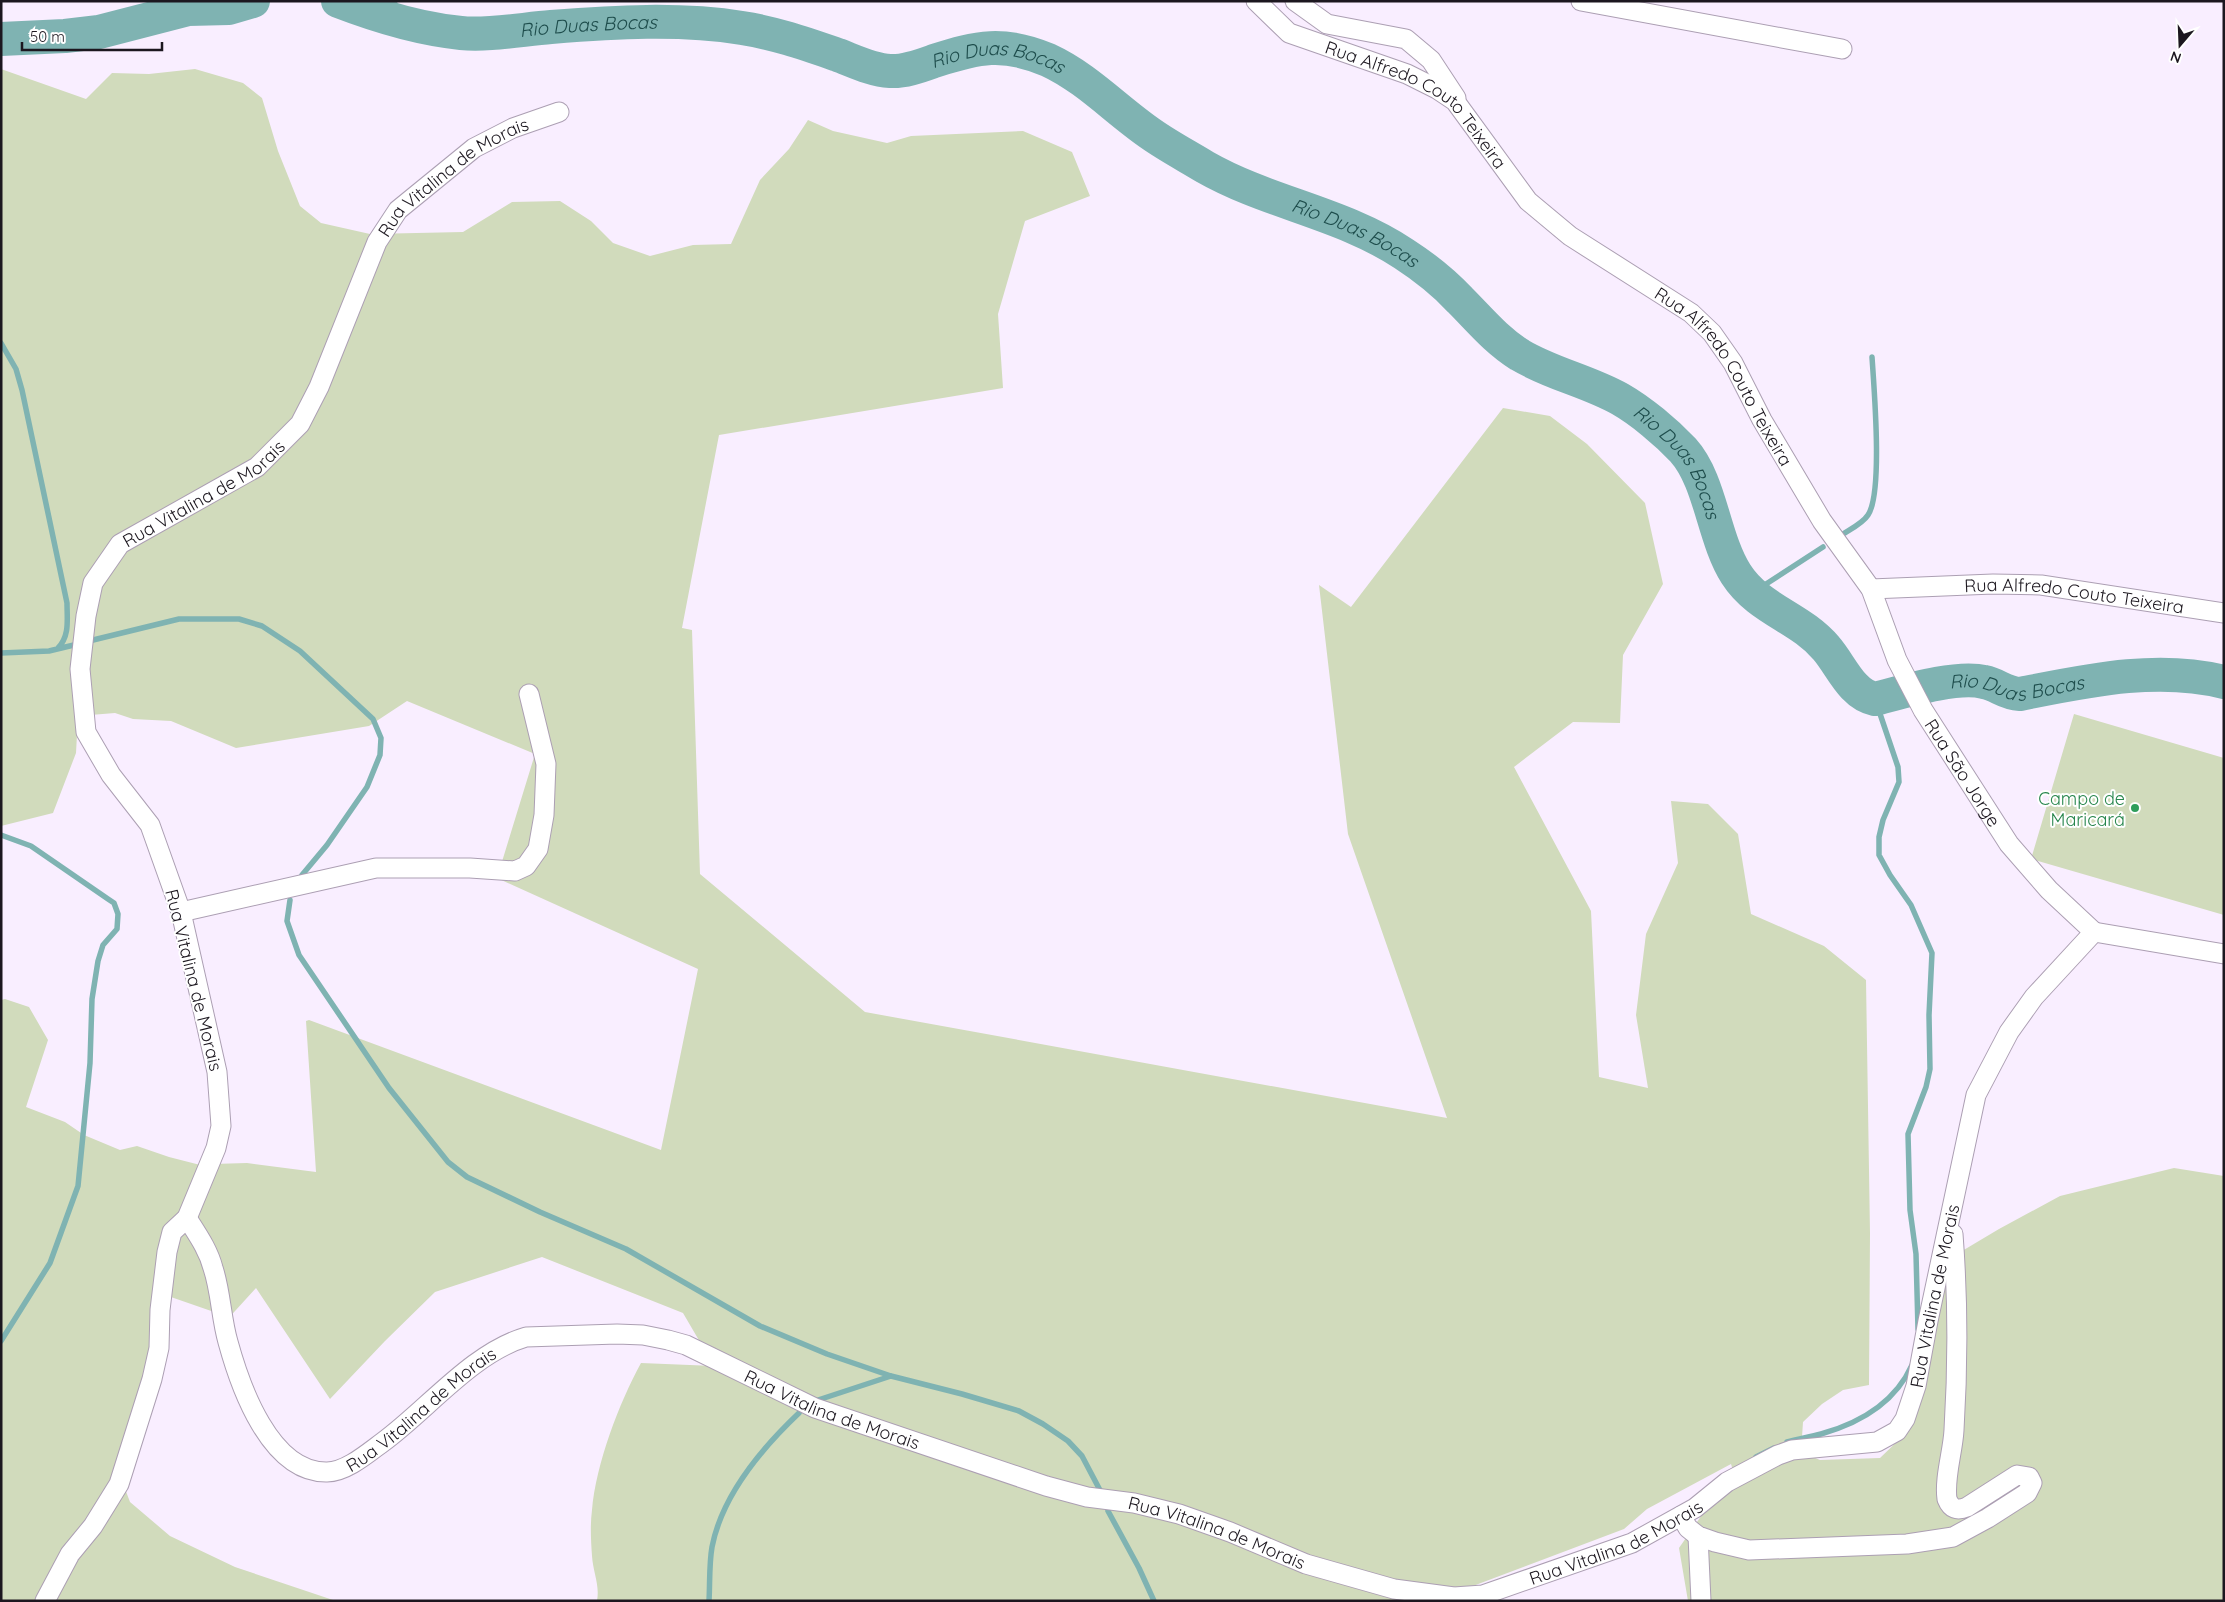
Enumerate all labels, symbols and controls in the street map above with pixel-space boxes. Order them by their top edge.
water label: Rio Duas Bocas [518,10,658,42]
scale bar [22,20,162,52]
north arrow [2155,20,2205,70]
text: 50 m [30,27,65,46]
street label: Rua Alfredo Couto Teixeira [1322,35,1512,173]
water label: Rio Duas Bocas [928,36,1070,79]
text: N [2168,47,2184,67]
street label: Rua Vitalina de Morais [372,112,531,241]
water label: Rio Duas Bocas [1289,193,1424,273]
street label: Rua Alfredo Couto Teixeira [1651,281,1798,470]
water label: Rio Duas Bocas [1629,400,1726,523]
street label: Rua Vitalina de Morais [118,435,289,552]
street label: Rua Alfredo Couto Teixeira [1964,572,2186,618]
water label: Rio Duas Bocas [1948,668,2087,706]
street label: Rua São Jorge [1920,714,2006,831]
place label: Campo de Maricará [2038,787,2125,831]
marker: Campo de Maricará [2129,802,2141,814]
street label: Rua Vitalina de Morais [160,887,228,1073]
street label: Rua Vitalina de Morais [1904,1202,1964,1390]
street label: Rua Vitalina de Morais [341,1342,500,1477]
street label: Rua Vitalina de Morais [741,1364,923,1454]
street label: Rua Vitalina de Morais [1126,1491,1309,1574]
street label: Rua Vitalina de Morais [1526,1495,1707,1590]

